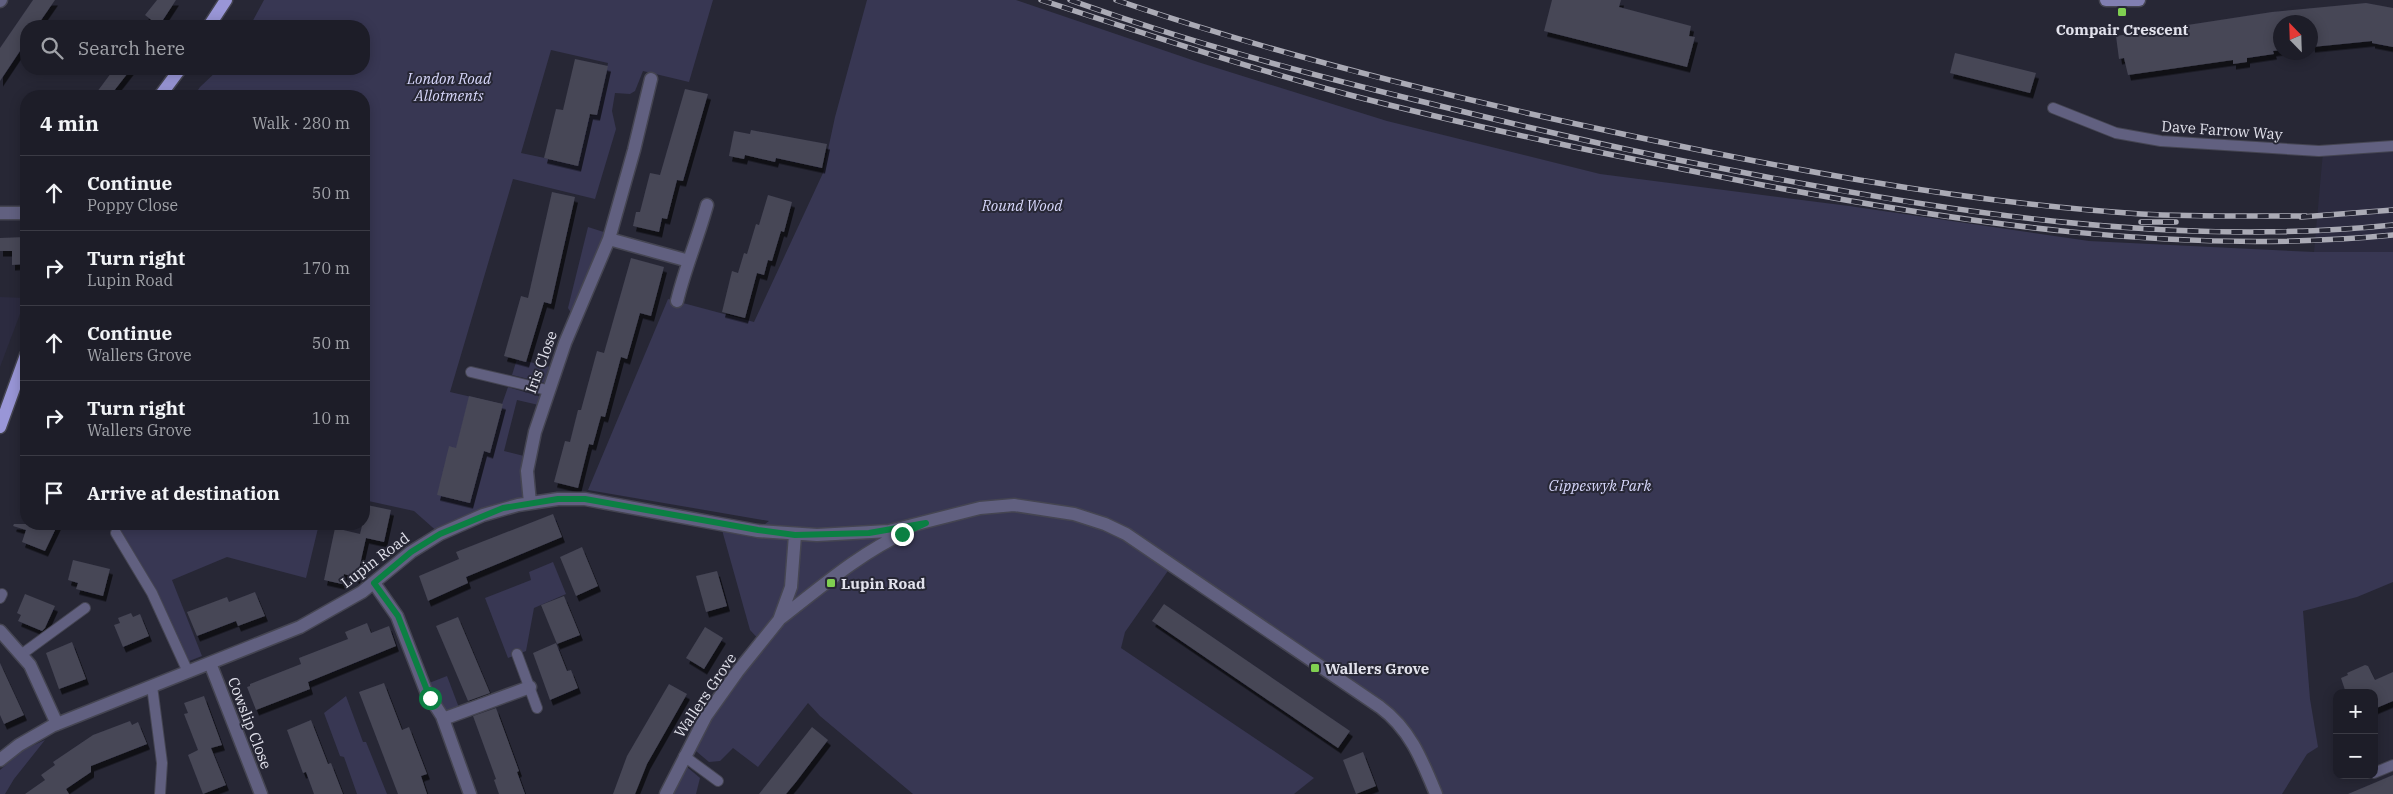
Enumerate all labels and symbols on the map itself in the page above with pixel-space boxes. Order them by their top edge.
marker: Compair Crescent [2116,6,2128,18]
north arrow [2273,15,2318,60]
place label: Compair Crescent [2056,20,2189,39]
park label: London Road Allotments [406,69,492,105]
street label: Dave Farrow Way [2161,116,2283,144]
park label: Round Wood [981,196,1063,215]
street label: Iris Close [521,328,561,396]
park label: Gippeswyk Park [1549,476,1651,495]
route end [891,523,914,546]
street label: Lupin Road [337,528,413,592]
place label: Lupin Road [841,574,926,593]
marker: Lupin Road [825,577,837,589]
street label: Wallers Grove [670,649,740,741]
place label: Wallers Grove [1325,659,1429,678]
marker: Wallers Grove [1309,662,1321,674]
street label: Cowslip Close [224,674,276,772]
route start [419,687,442,710]

